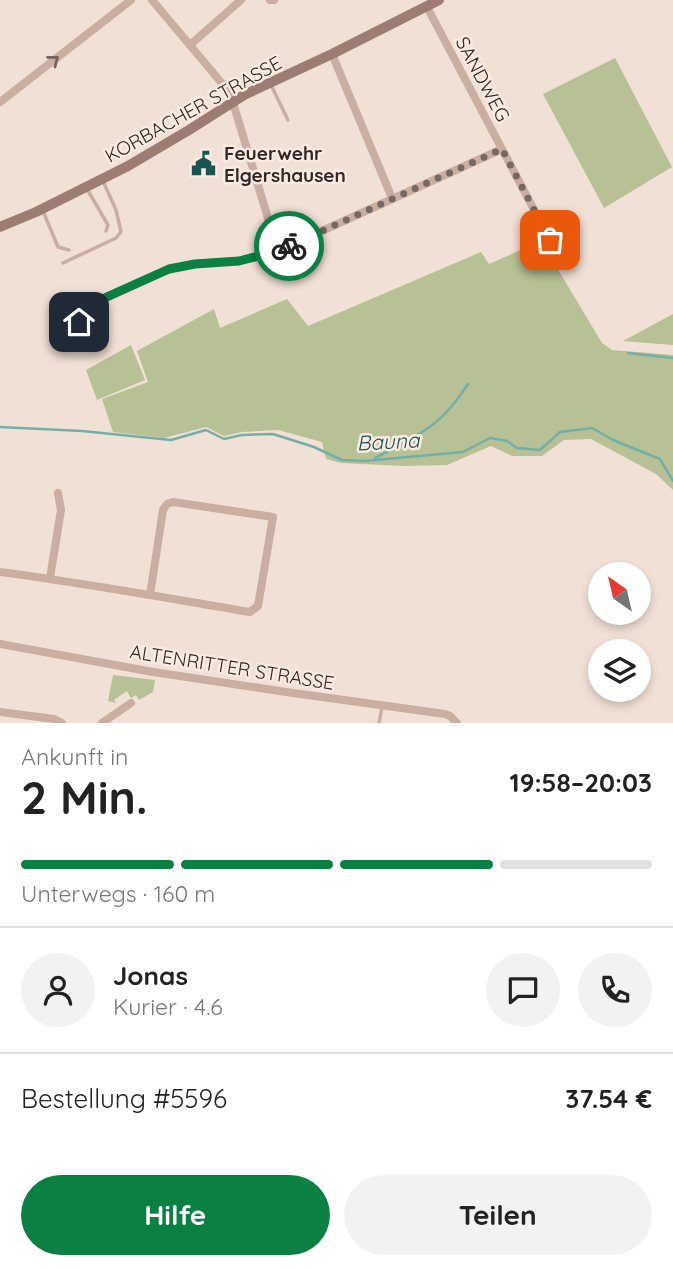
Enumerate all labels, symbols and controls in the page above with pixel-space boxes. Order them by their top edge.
street label: SANDWEG [451,32,515,126]
street label: KORBACHER STRASSE [100,50,286,168]
one-way arrow [46,56,59,69]
place label: Feuerwehr Elgershausen [224,141,346,187]
public building icon: Feuerwehr Elgershausen [190,150,218,178]
pin [520,210,580,270]
courier [254,211,324,281]
icon: bag [531,221,569,259]
icon: bike [270,227,308,265]
pin [49,292,109,352]
icon: home [60,303,98,341]
water label: Bauna [356,426,421,456]
north arrow [588,562,651,625]
map controls [588,562,651,702]
street label: ALTENRITTER STRASSE [128,639,336,695]
button: layers [588,639,651,702]
text: Ankunft in [21,742,128,771]
text: 19:58–20:03 [510,766,652,799]
text: 2 Min. [21,768,147,826]
text: Unterwegs · 160 m [21,879,215,908]
button: person [21,953,95,1027]
button: chat [486,953,560,1027]
button: phone [578,953,652,1027]
text: Jonas [113,959,188,992]
text: Kurier · 4.6 [113,992,223,1021]
text: Bestellung #5596 [21,1082,227,1115]
text: 37.54 € [565,1082,652,1115]
button: Hilfe [21,1175,330,1255]
button: Teilen [344,1175,652,1255]

